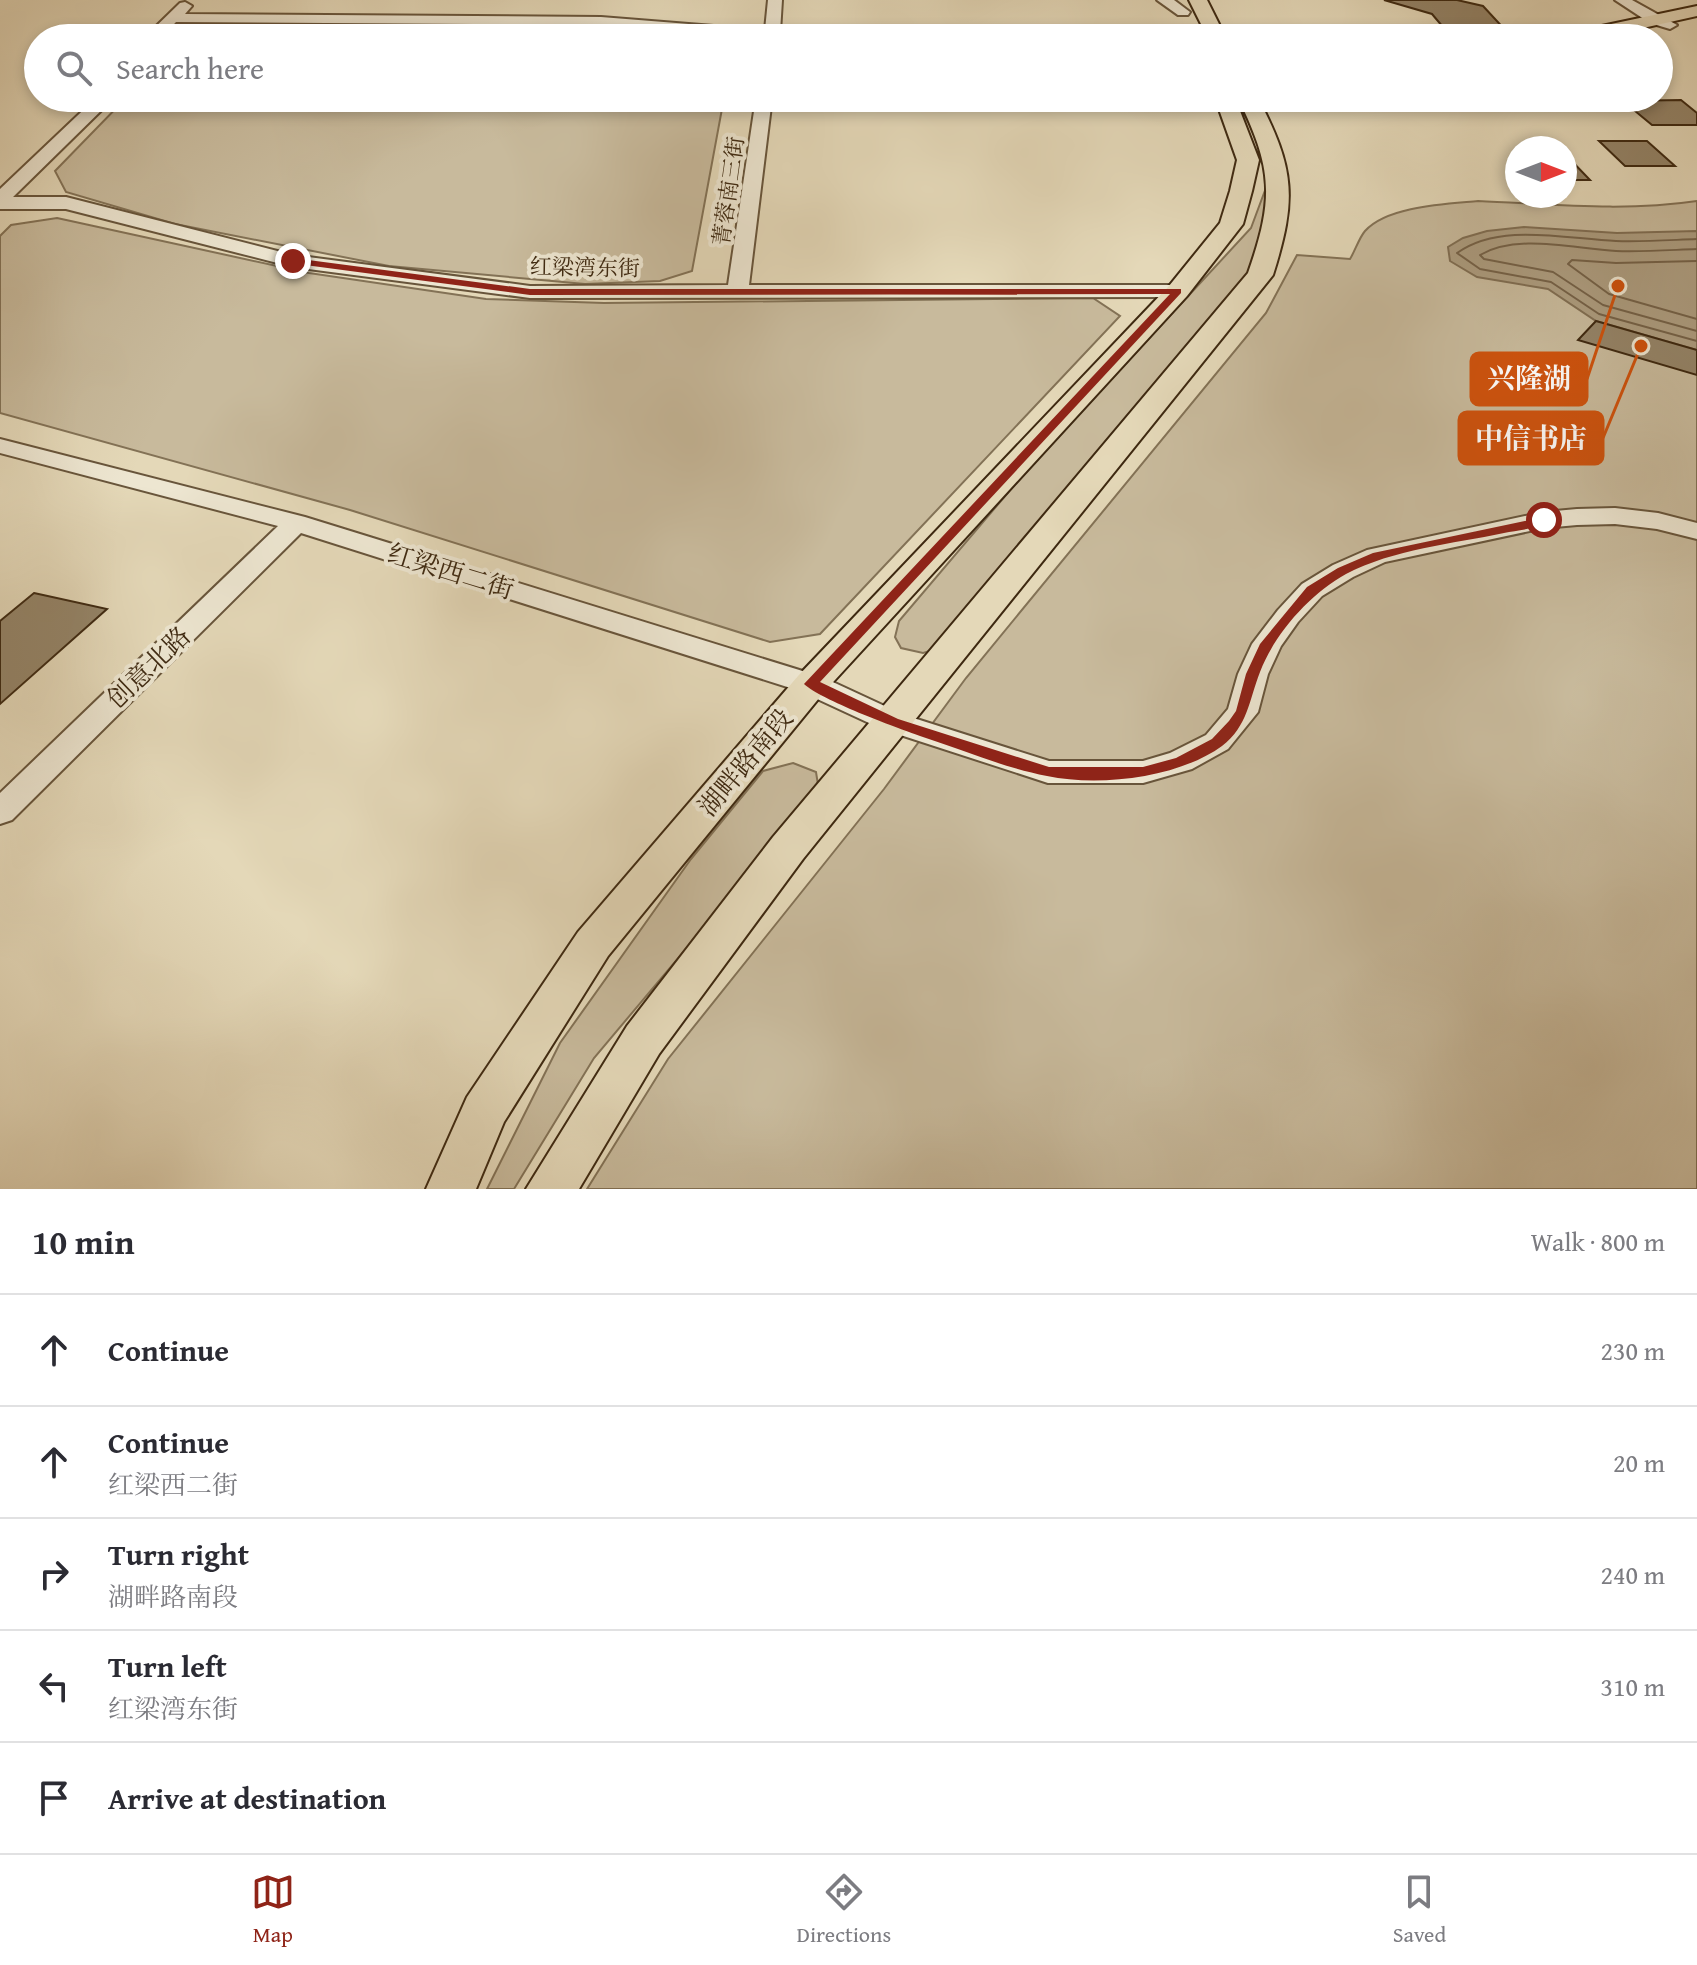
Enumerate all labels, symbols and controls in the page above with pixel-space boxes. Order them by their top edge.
search box [24,24,1673,112]
icon: search [52,46,96,90]
text: Search here [116,46,264,90]
street label: 菁蓉南三街 [705,134,751,248]
north arrow [1505,136,1577,208]
route end [275,243,311,279]
street label: 红梁湾东街 [530,250,640,284]
callout: 兴隆湖 [1471,353,1587,405]
text: 兴隆湖 [1487,357,1571,398]
callout: 中信书店 [1459,412,1603,464]
text: 中信书店 [1475,417,1587,458]
route start [1526,502,1562,538]
street label: 红梁西二街 [383,533,519,609]
street label: 创意北路 [97,617,199,717]
street label: 湖畔路南段 [688,700,802,824]
text: 10 min [32,1217,134,1266]
text: Walk · 800 m [1531,1222,1665,1261]
icon: ahead [32,1328,76,1372]
text: Continue [108,1328,229,1372]
text: 230 m [1600,1331,1665,1370]
text: Continue [108,1420,229,1464]
icon: ahead [32,1440,76,1484]
text: 20 m [1613,1443,1665,1482]
text: 红梁西二街 [108,1465,238,1504]
text: Turn right [108,1532,249,1576]
icon: right [32,1552,76,1596]
text: 240 m [1600,1555,1665,1594]
text: 湖畔路南段 [108,1577,238,1616]
text: Turn left [108,1644,227,1688]
icon: left [32,1664,76,1708]
text: 310 m [1600,1667,1665,1706]
text: 红梁湾东街 [108,1689,238,1728]
icon: arrive [32,1776,76,1820]
text: Arrive at destination [108,1776,386,1820]
tab: Map [251,1870,295,1950]
tab: Directions [797,1870,891,1950]
tab: Saved [1393,1870,1446,1950]

